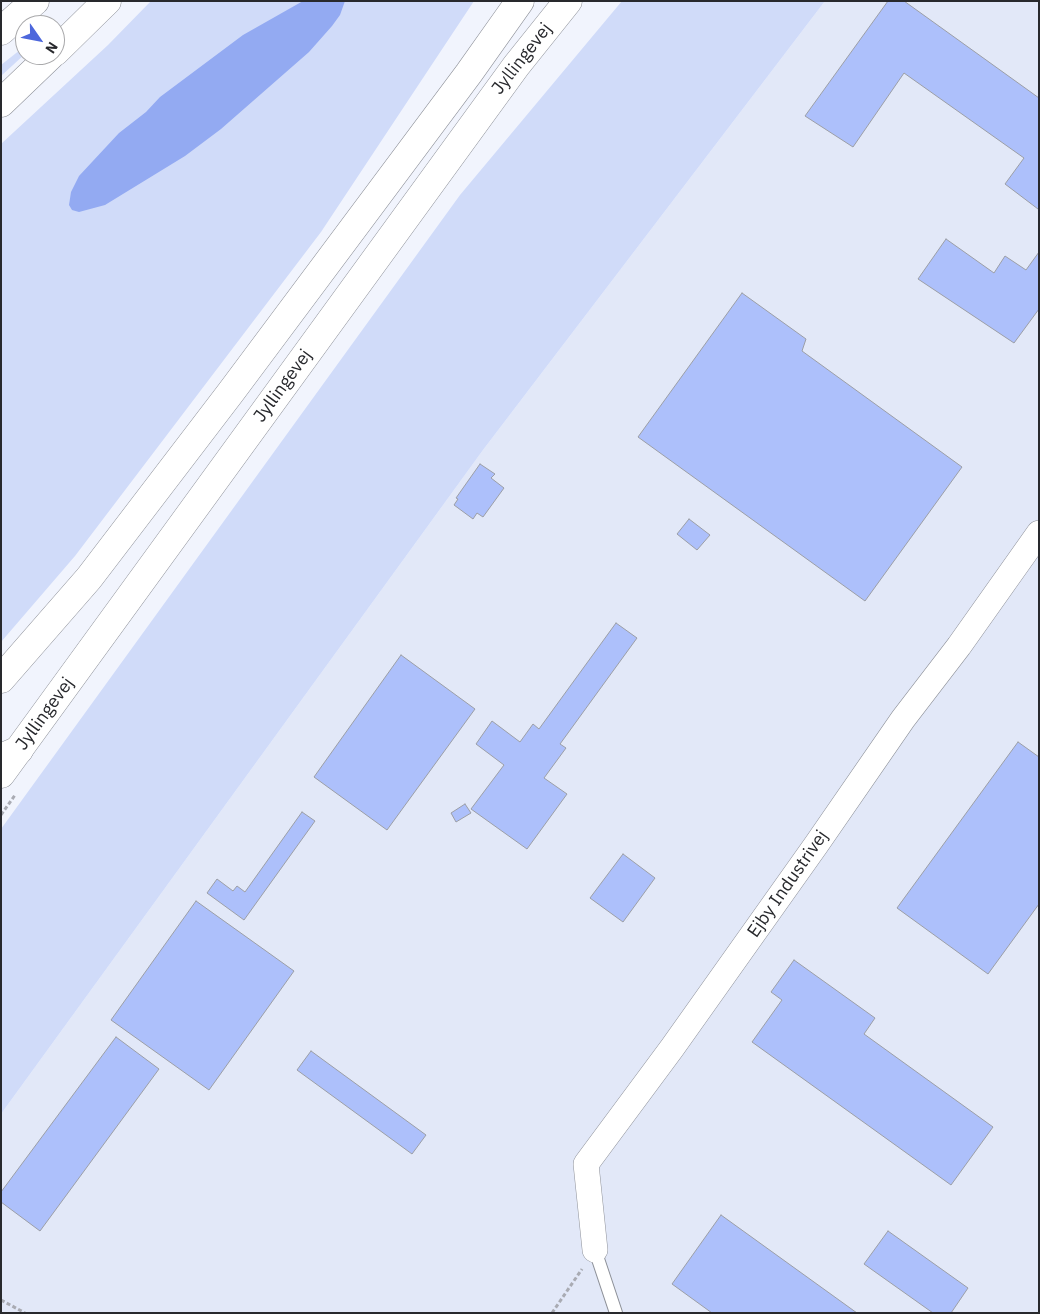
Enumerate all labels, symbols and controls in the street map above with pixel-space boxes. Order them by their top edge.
north arrow [15,15,65,65]
street label: Jyllingevej [487,19,557,99]
text: N [41,38,62,57]
street label: Jyllingevej [249,345,317,427]
street label: Jyllingevej [11,673,79,755]
street label: Ejby Industrivej [743,826,833,942]

